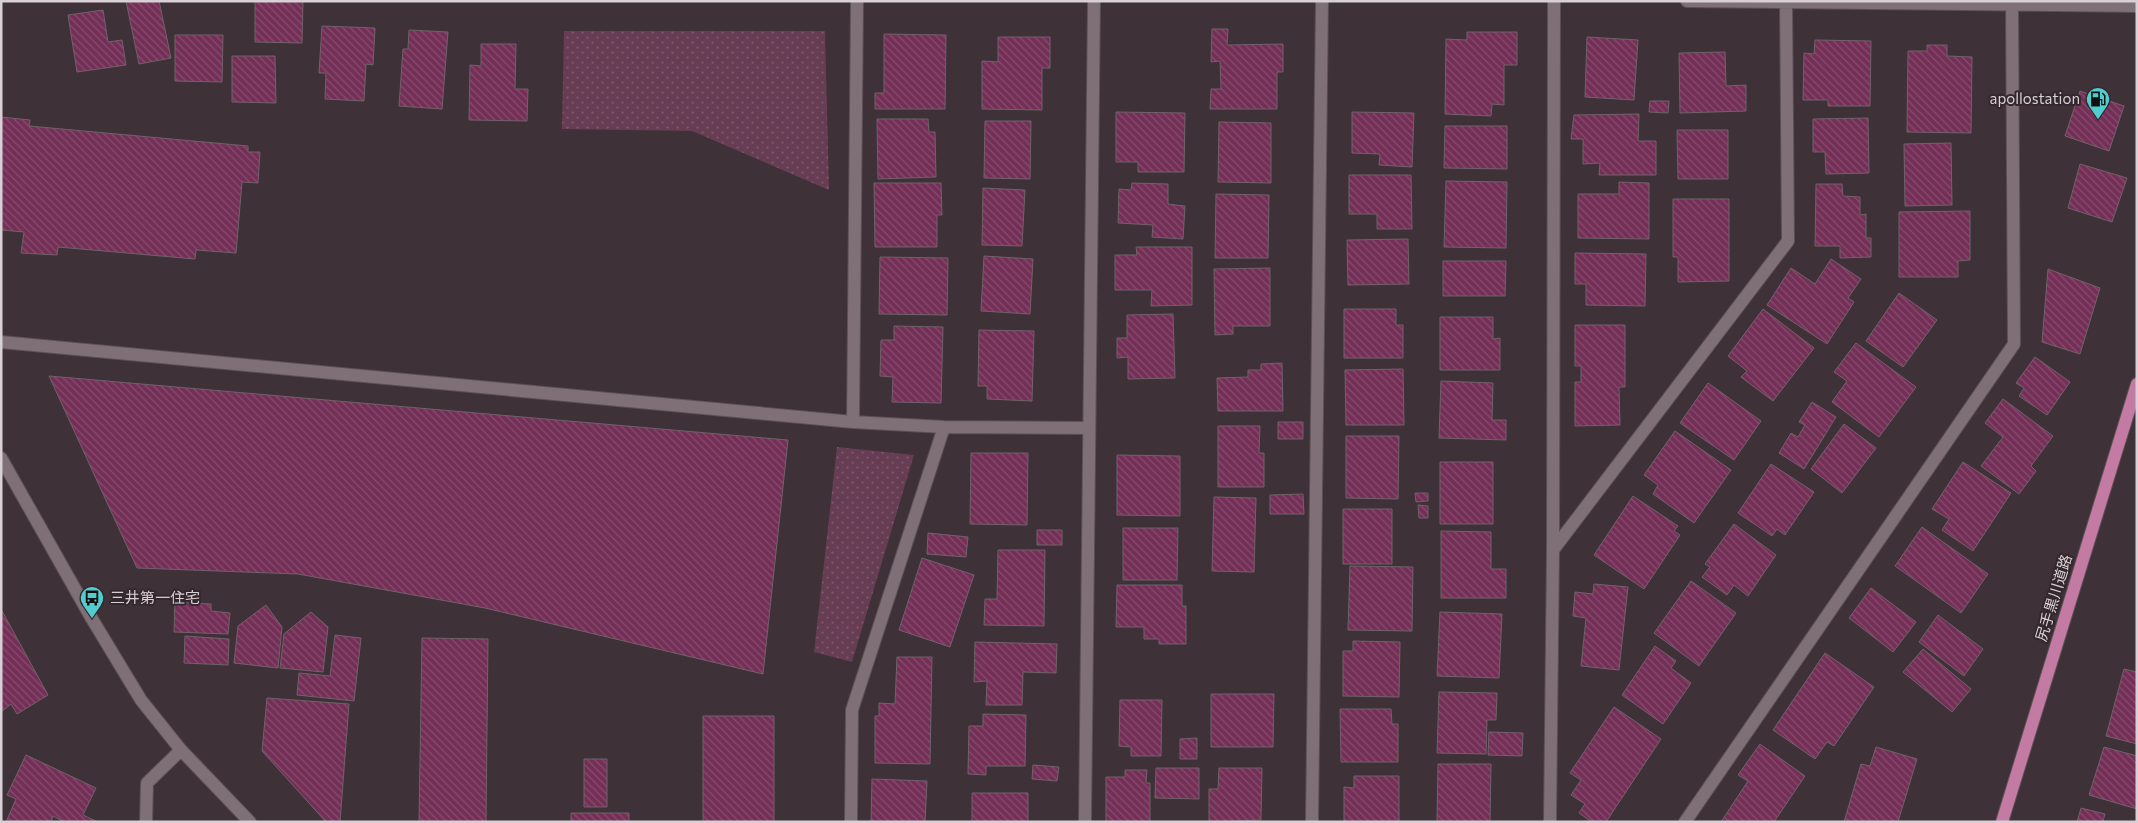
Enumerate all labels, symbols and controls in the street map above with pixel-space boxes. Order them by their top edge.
fuel station icon: apollostation [2085,86,2111,120]
place label: apollostation [1990,89,2080,107]
street label: 尻手黒川道路 [2031,552,2075,643]
bus stop icon: 三井第一住宅 [79,585,105,619]
place label: 三井第一住宅 [110,588,200,606]

